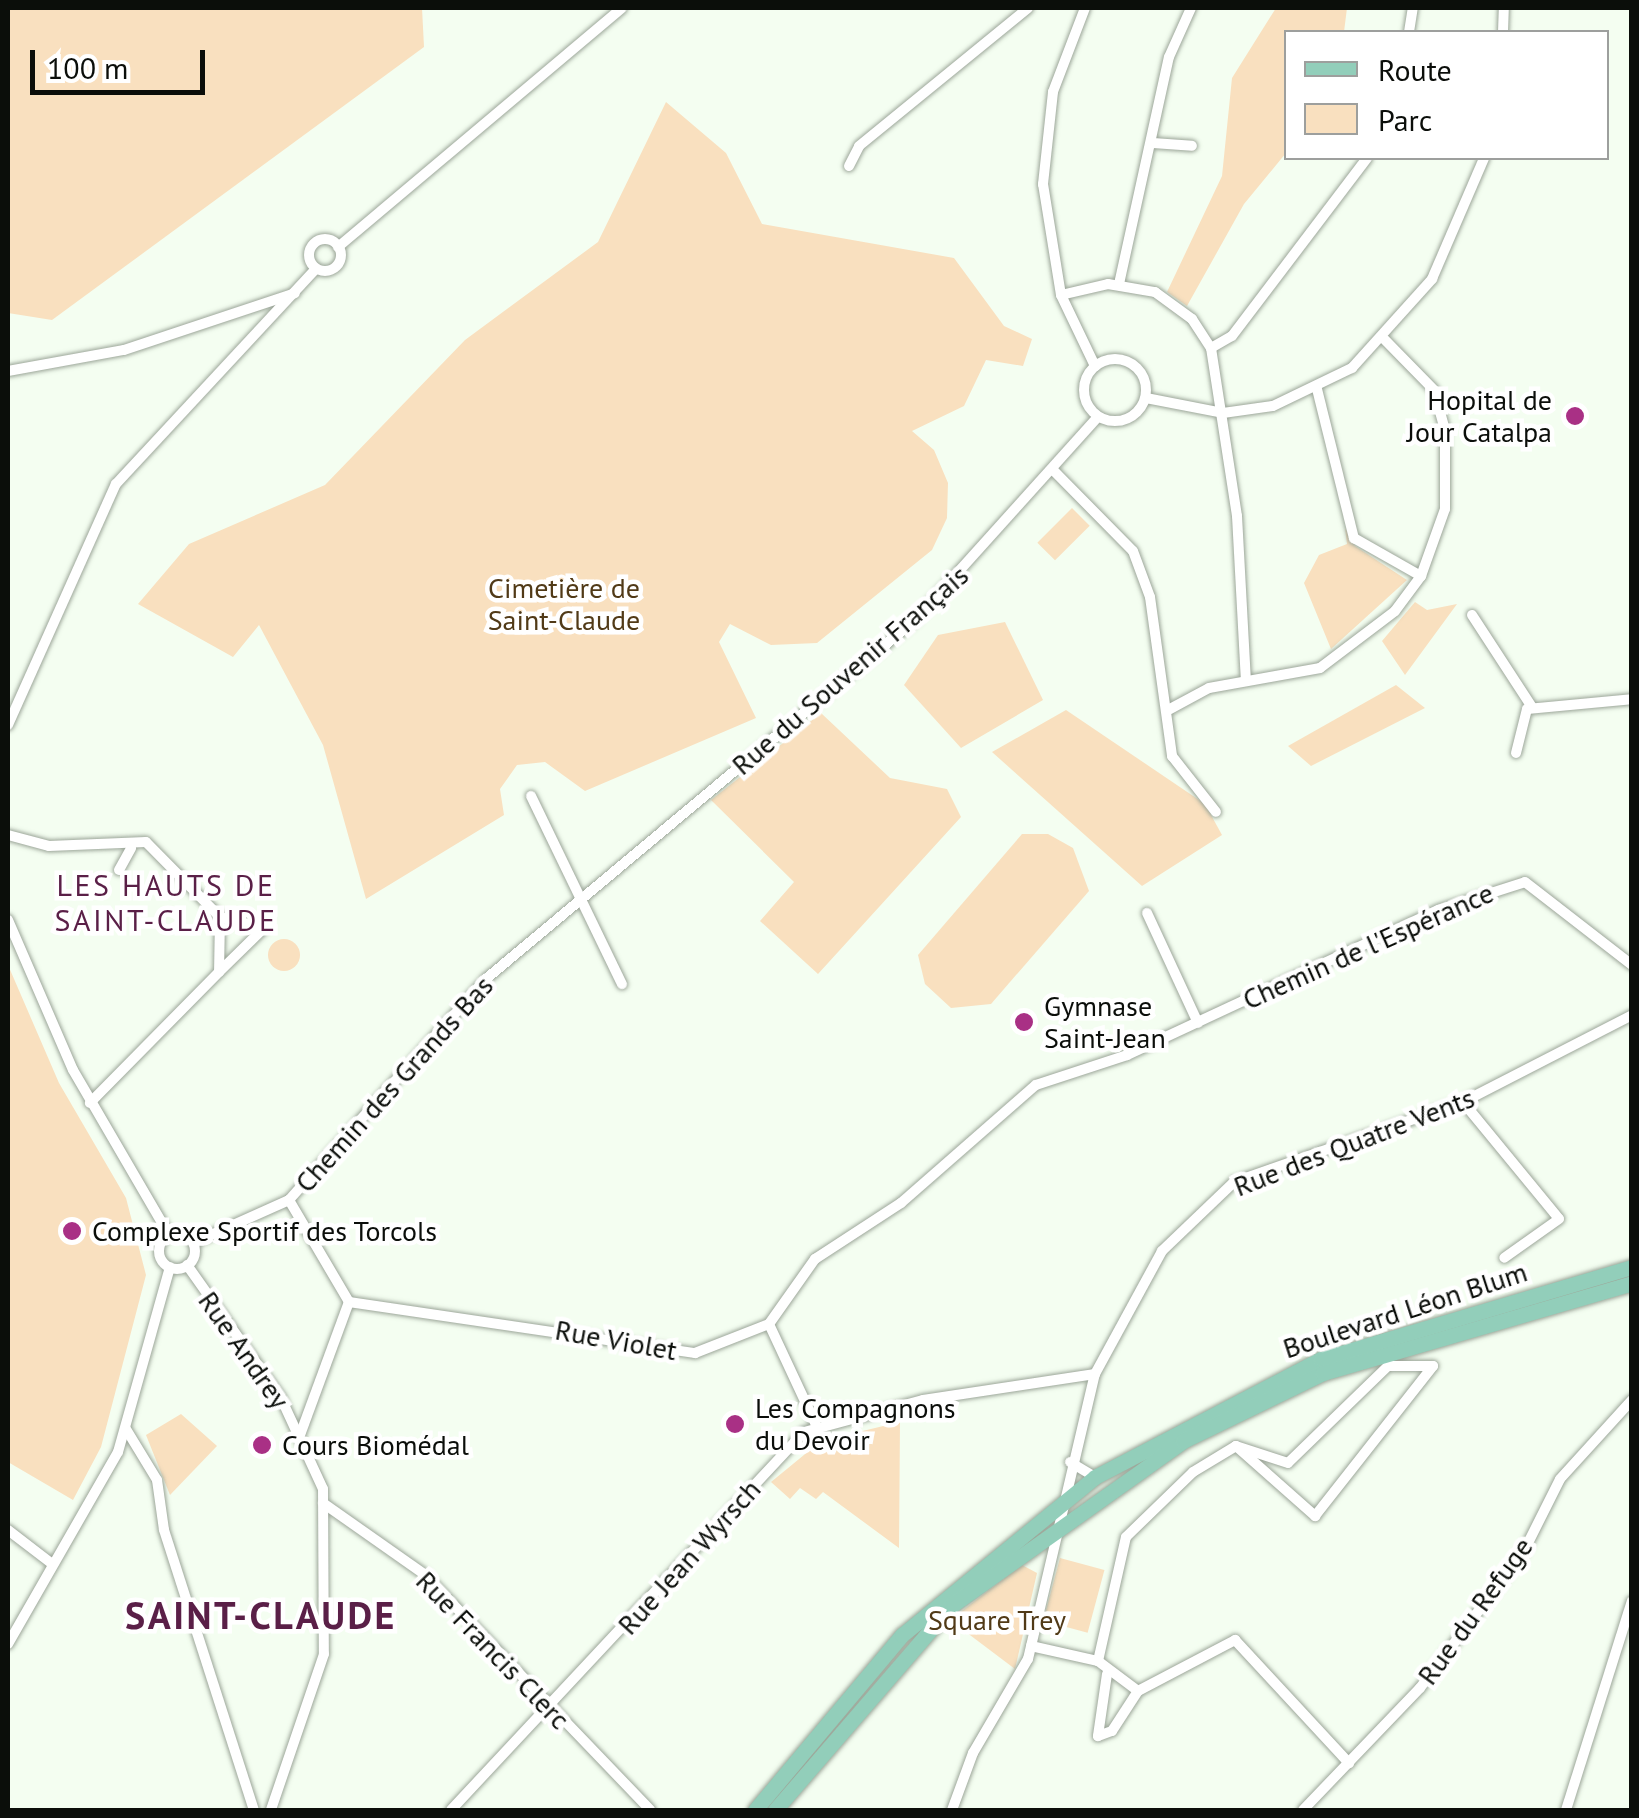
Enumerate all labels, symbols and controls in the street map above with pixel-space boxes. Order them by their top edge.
scale bar [35,30,210,92]
legend [1284,30,1609,160]
text: 100 m [47,48,128,87]
text: Route [1378,50,1452,89]
text: Parc [1378,100,1432,139]
place label: Hopital de Jour Catalpa [1407,383,1552,449]
marker: Hopital de Jour Catalpa [1562,403,1588,429]
street label: Rue du Souvenir Français [725,558,975,782]
park label: Cimetière de Saint-Claude [488,571,640,637]
district label: LES HAUTS DE SAINT-CLAUDE [55,867,277,938]
street label: Chemin de l'Espérance [1238,876,1498,1016]
street label: Chemin des Grands Bas [288,969,500,1199]
place label: Gymnase Saint-Jean [1044,989,1166,1055]
marker: Gymnase Saint-Jean [1013,1011,1035,1033]
street label: Rue des Quatre Vents [1229,1081,1479,1203]
place label: Complexe Sportif des Torcols [92,1214,438,1248]
marker: Complexe Sportif des Torcols [61,1220,83,1242]
street label: Boulevard Léon Blum [1279,1255,1531,1365]
street label: Rue Andrey [191,1285,297,1415]
street label: Rue Violet [552,1313,680,1367]
place label: Les Compagnons du Devoir [755,1391,956,1457]
marker: Les Compagnons du Devoir [724,1413,746,1435]
place label: Cours Biomédal [282,1428,469,1462]
marker: Cours Biomédal [251,1434,273,1456]
street label: Rue Jean Wyrsch [611,1472,767,1642]
street label: Rue du Refuge [1410,1531,1540,1691]
street label: Rue Francis Clerc [409,1564,577,1736]
district label: SAINT-CLAUDE [125,1592,397,1638]
park label: Square Trey [928,1603,1066,1637]

